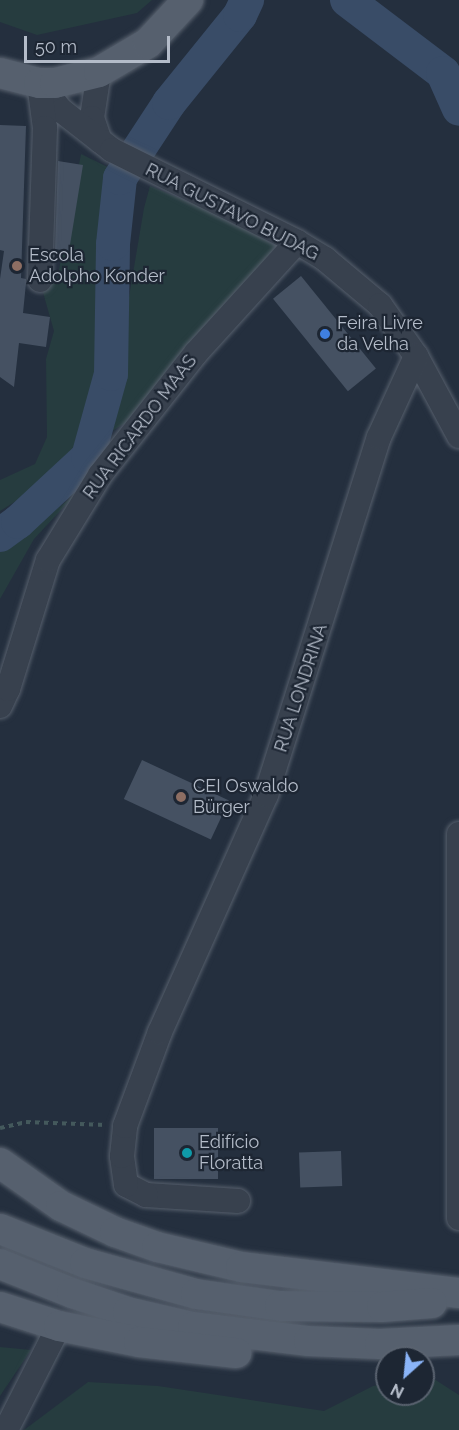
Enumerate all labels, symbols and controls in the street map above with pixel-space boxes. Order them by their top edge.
scale bar [27,24,172,62]
text: 50 m [35,36,77,57]
street label: RUA GUSTAVO BUDAG [141,159,323,265]
place label: Escola Adolpho Konder [29,245,165,288]
marker: Escola Adolpho Konder [10,259,24,273]
place label: Feira Livre da Velha [337,313,423,356]
marker: Feira Livre da Velha [318,327,332,341]
street label: RUA RICARDO MAAS [78,350,202,504]
street label: RUA LONDRINA [270,621,332,755]
place label: CEI Oswaldo Bürger [193,776,298,818]
marker: CEI Oswaldo Bürger [174,790,188,804]
place label: Edifício Floratta [199,1132,263,1174]
marker: Edifício Floratta [180,1146,194,1160]
north arrow [375,1346,435,1406]
text: N [388,1379,407,1402]

